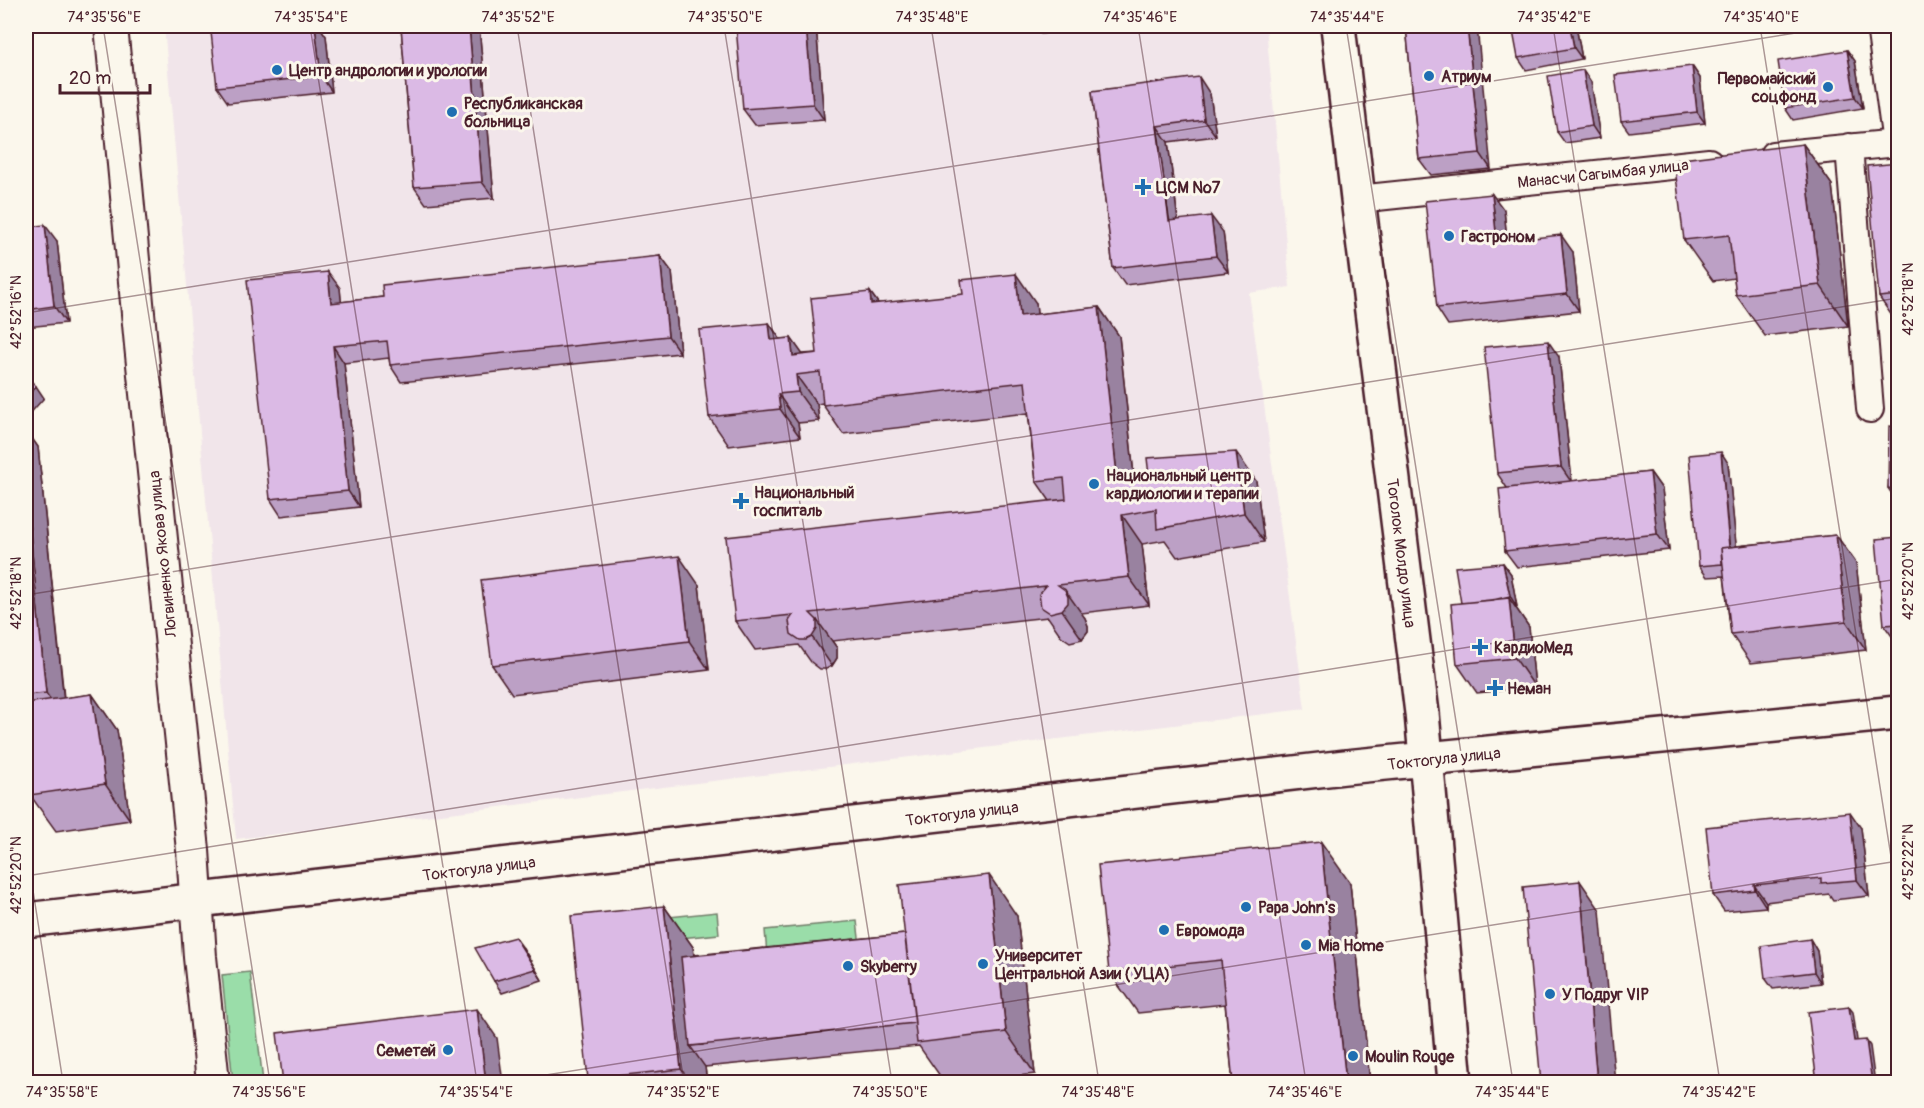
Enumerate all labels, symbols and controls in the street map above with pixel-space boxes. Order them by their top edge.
text: 74°35'56"E [67,8,141,27]
text: 74°35'54"E [274,8,348,27]
text: 74°35'52"E [481,8,555,27]
text: 74°35'50"E [688,8,763,27]
text: 74°35'48"E [896,8,969,27]
text: 74°35'46"E [1103,8,1177,27]
text: 74°35'44"E [1310,8,1384,27]
text: 74°35'42"E [1517,8,1591,27]
text: 74°35'40"E [1723,8,1799,27]
scale bar [60,57,150,95]
place label: Центр андрологии и урологии [289,61,488,81]
marker: Центр андрологии и урологии [270,63,284,77]
text: 20 m [69,67,111,90]
place label: Атриум [1441,67,1491,87]
marker: Атриум [1422,69,1436,83]
place label: Первомайский соцфонд [1718,69,1816,107]
marker: Первомайский соцфонд [1821,80,1835,94]
place label: Республиканская больница [464,94,583,132]
marker: Республиканская больница [445,105,459,119]
street label: Манасчи Сагымбая улица [1516,155,1690,193]
marker: ЦСМ №7 [1134,178,1152,196]
place label: ЦСМ №7 [1156,178,1221,198]
place label: Гастроном [1461,227,1535,247]
marker: Гастроном [1442,229,1456,243]
text: 42°52'18"N [1899,263,1918,335]
text: 42°52'16"N [7,275,26,349]
place label: Национальный центр кардиологии и терапии [1106,466,1259,504]
street label: Логвиненко Якова улица [144,470,182,639]
marker: Национальный центр кардиологии и терапии [1087,477,1101,491]
street label: Тоголок Молдо улица [1382,477,1420,629]
place label: Национальный госпиталь [753,483,855,521]
marker: Национальный госпиталь [732,492,750,510]
text: 42°52'20"N [1899,542,1918,620]
text: 42°52'18"N [7,557,26,629]
marker: КардиоМед [1471,638,1489,656]
place label: КардиоМед [1494,638,1573,658]
place label: Неман [1507,679,1551,699]
marker: Неман [1488,681,1502,695]
street label: Токтогула улица [1386,743,1502,775]
street label: Токтогула улица [904,797,1020,831]
text: 42°52'22"N [1899,824,1918,900]
text: 42°52'20"N [7,836,26,914]
street label: Токтогула улица [421,852,537,886]
place label: Papa John's [1258,898,1336,918]
marker: Papa John's [1239,900,1253,914]
place label: Евромода [1176,921,1245,941]
marker: Евромода [1157,923,1171,937]
place label: Mia Home [1318,936,1385,956]
marker: Mia Home [1299,938,1313,952]
place label: Университет Центральной Азии ( УЦА) [995,946,1170,984]
place label: Skyberry [860,957,917,977]
marker: Университет Центральной Азии ( УЦА) [976,957,990,971]
marker: Skyberry [841,959,855,973]
place label: У Подруг VIP [1562,985,1649,1005]
marker: У Подруг VIP [1543,987,1557,1001]
place label: Семетей [376,1041,436,1061]
marker: Семетей [441,1043,455,1057]
place label: Moulin Rouge [1365,1047,1455,1067]
marker: Moulin Rouge [1346,1049,1360,1063]
text: 74°35'58"E [26,1083,98,1102]
text: 74°35'56"E [232,1083,306,1102]
text: 74°35'54"E [439,1083,513,1102]
text: 74°35'52"E [646,1083,720,1102]
text: 74°35'50"E [853,1083,928,1102]
text: 74°35'48"E [1062,1083,1135,1102]
text: 74°35'46"E [1268,1083,1342,1102]
text: 74°35'44"E [1475,1083,1549,1102]
text: 74°35'42"E [1682,1083,1756,1102]

